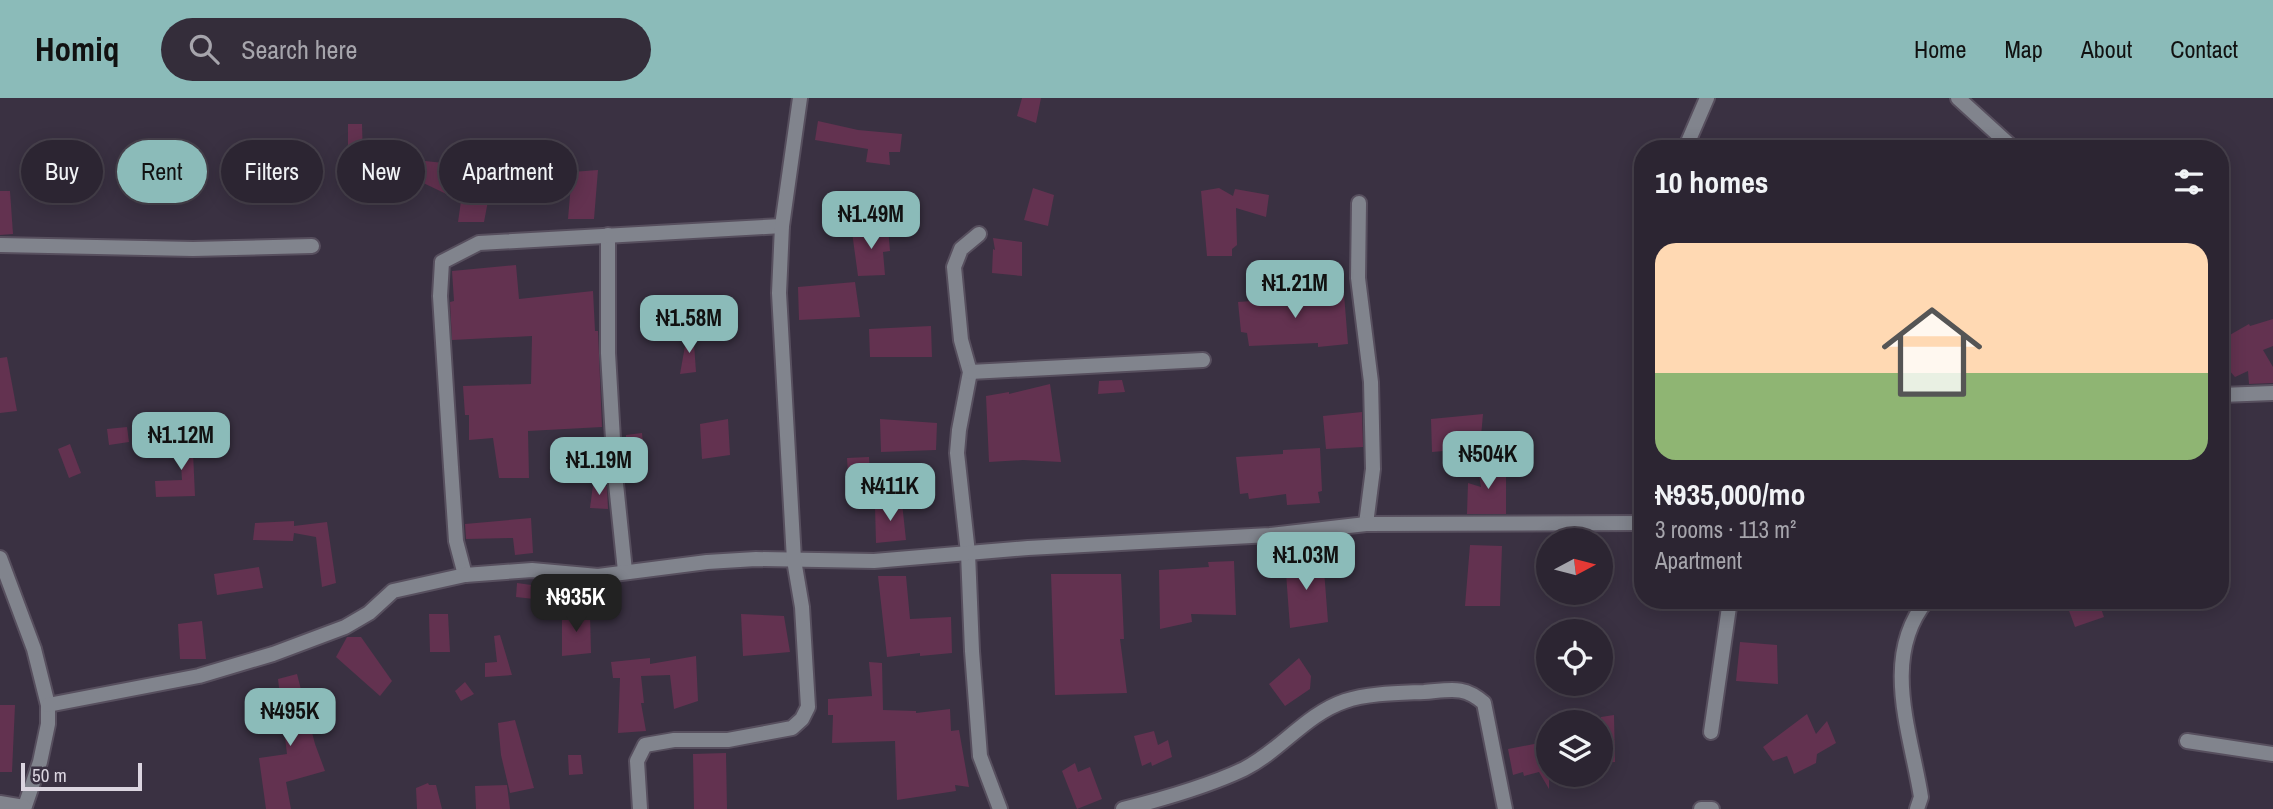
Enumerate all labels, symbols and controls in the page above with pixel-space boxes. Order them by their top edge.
search box [161,18,651,81]
text: Homiq [35,27,119,71]
icon: search [185,30,223,68]
text: Search here [241,32,357,67]
text: Home [1914,33,1966,65]
text: Map [2004,33,2043,65]
text: About [2081,33,2132,65]
text: Contact [2170,33,2238,65]
chip: Buy [21,140,103,203]
chip: Rent [117,140,207,203]
chip: Filters [221,140,323,203]
chip: New [337,140,425,203]
chip: Apartment [439,140,577,203]
text: 10 homes [1655,162,1769,202]
icon: filters [2170,163,2208,201]
pin: ₦1.49M [814,192,928,251]
text: ₦1.49M [838,198,904,229]
pin: ₦1.21M [1238,260,1352,320]
text: ₦1.21M [1262,267,1328,298]
icon: home [1869,289,1995,415]
pin: ₦1.58M [632,296,746,355]
text: ₦1.58M [656,302,722,333]
pin: ₦1.12M [124,412,238,472]
text: ₦1.12M [148,419,214,450]
pin: ₦504K [1439,432,1537,491]
pin: ₦1.19M [542,438,656,497]
text: ₦504K [1459,438,1517,469]
text: ₦1.19M [566,444,632,475]
pin: ₦411K [841,464,939,523]
text: ₦411K [861,470,919,501]
text: ₦935,000/mo [1655,474,1805,514]
text: 3 rooms · 113 m² [1655,514,1796,545]
north arrow [1536,528,1614,606]
map controls [1536,528,1613,787]
pin: ₦1.03M [1249,532,1363,592]
text: ₦1.03M [1273,539,1339,570]
text: Apartment [1655,545,1742,576]
pin: ₦935K [527,574,625,634]
text: ₦935K [547,581,605,612]
button: locate [1536,619,1613,696]
pin: ₦495K [241,688,339,748]
text: ₦495K [261,695,319,726]
button: layers [1536,710,1613,787]
scale bar [21,760,142,792]
text: 50 m [32,762,67,788]

